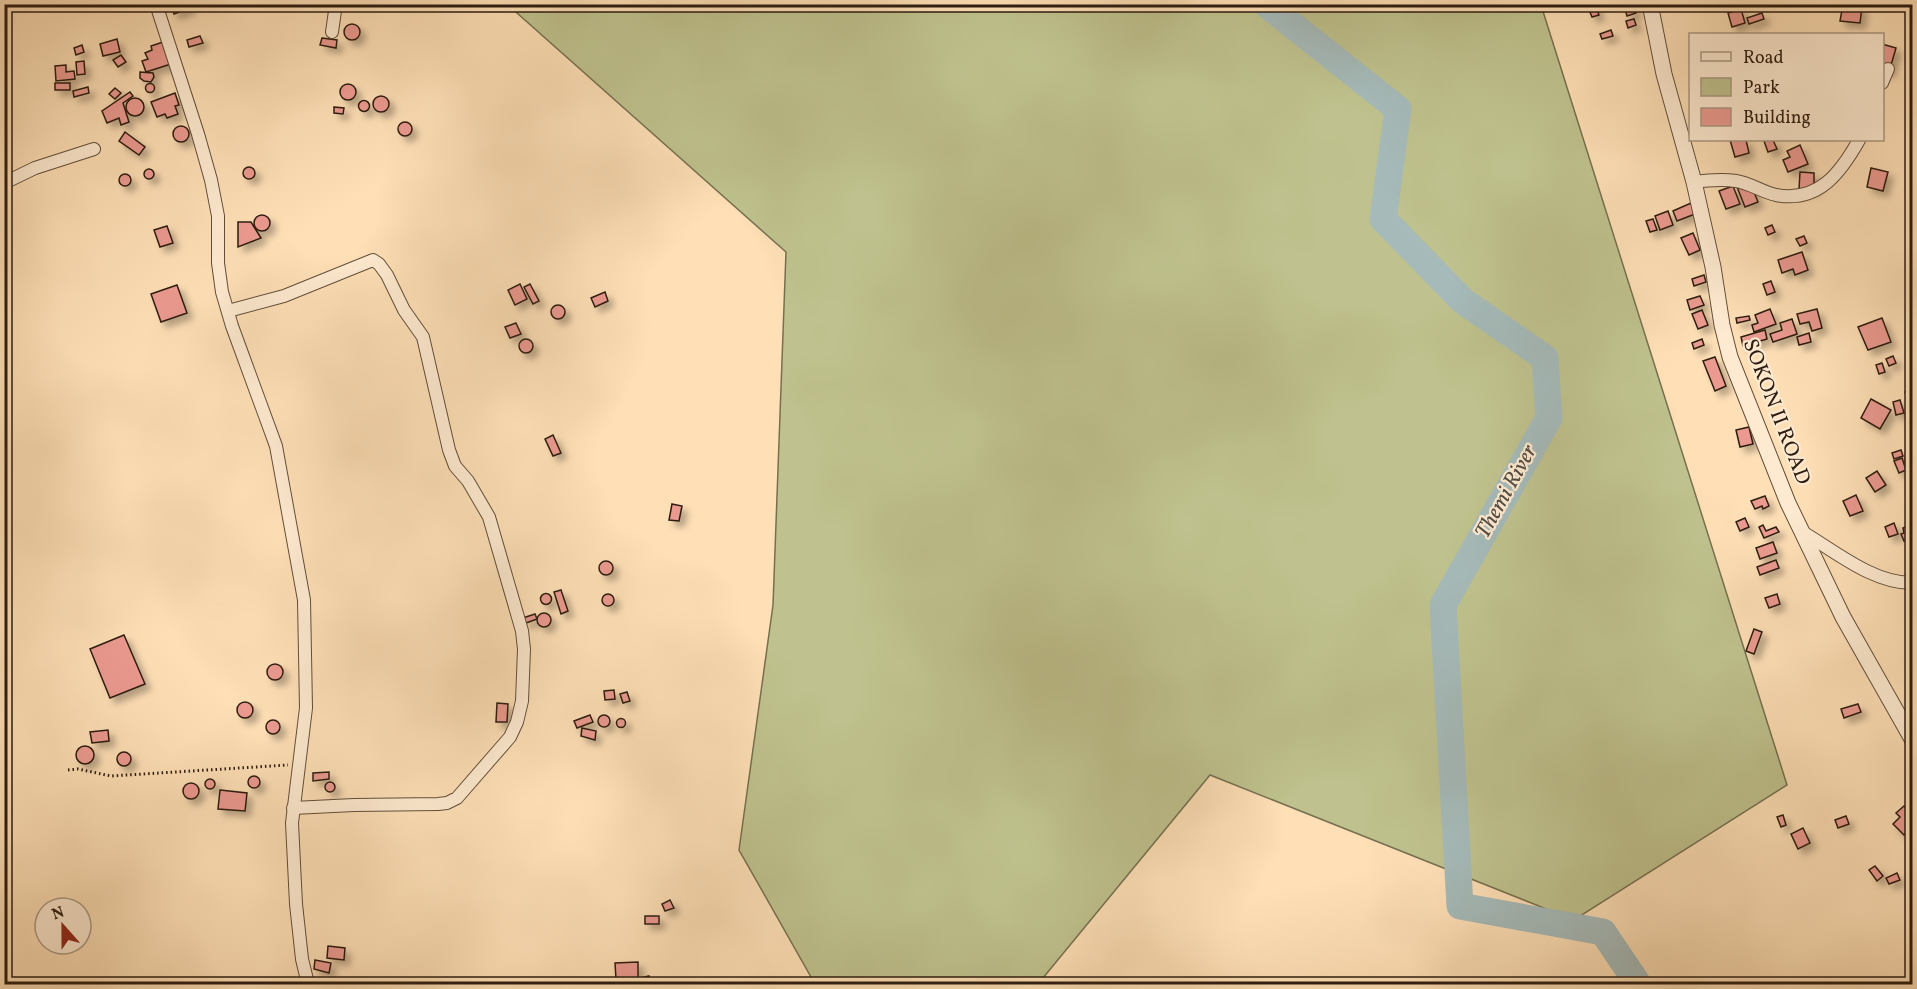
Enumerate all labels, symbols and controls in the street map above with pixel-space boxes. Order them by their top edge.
legend [1689,33,1884,141]
text: Road [1743,46,1784,71]
text: Park [1743,76,1780,101]
text: Building [1743,106,1811,131]
street label: SOKON II ROAD [1735,335,1817,489]
water label: Themi River [1468,439,1546,545]
north arrow [33,896,93,956]
text: N [49,901,68,926]

